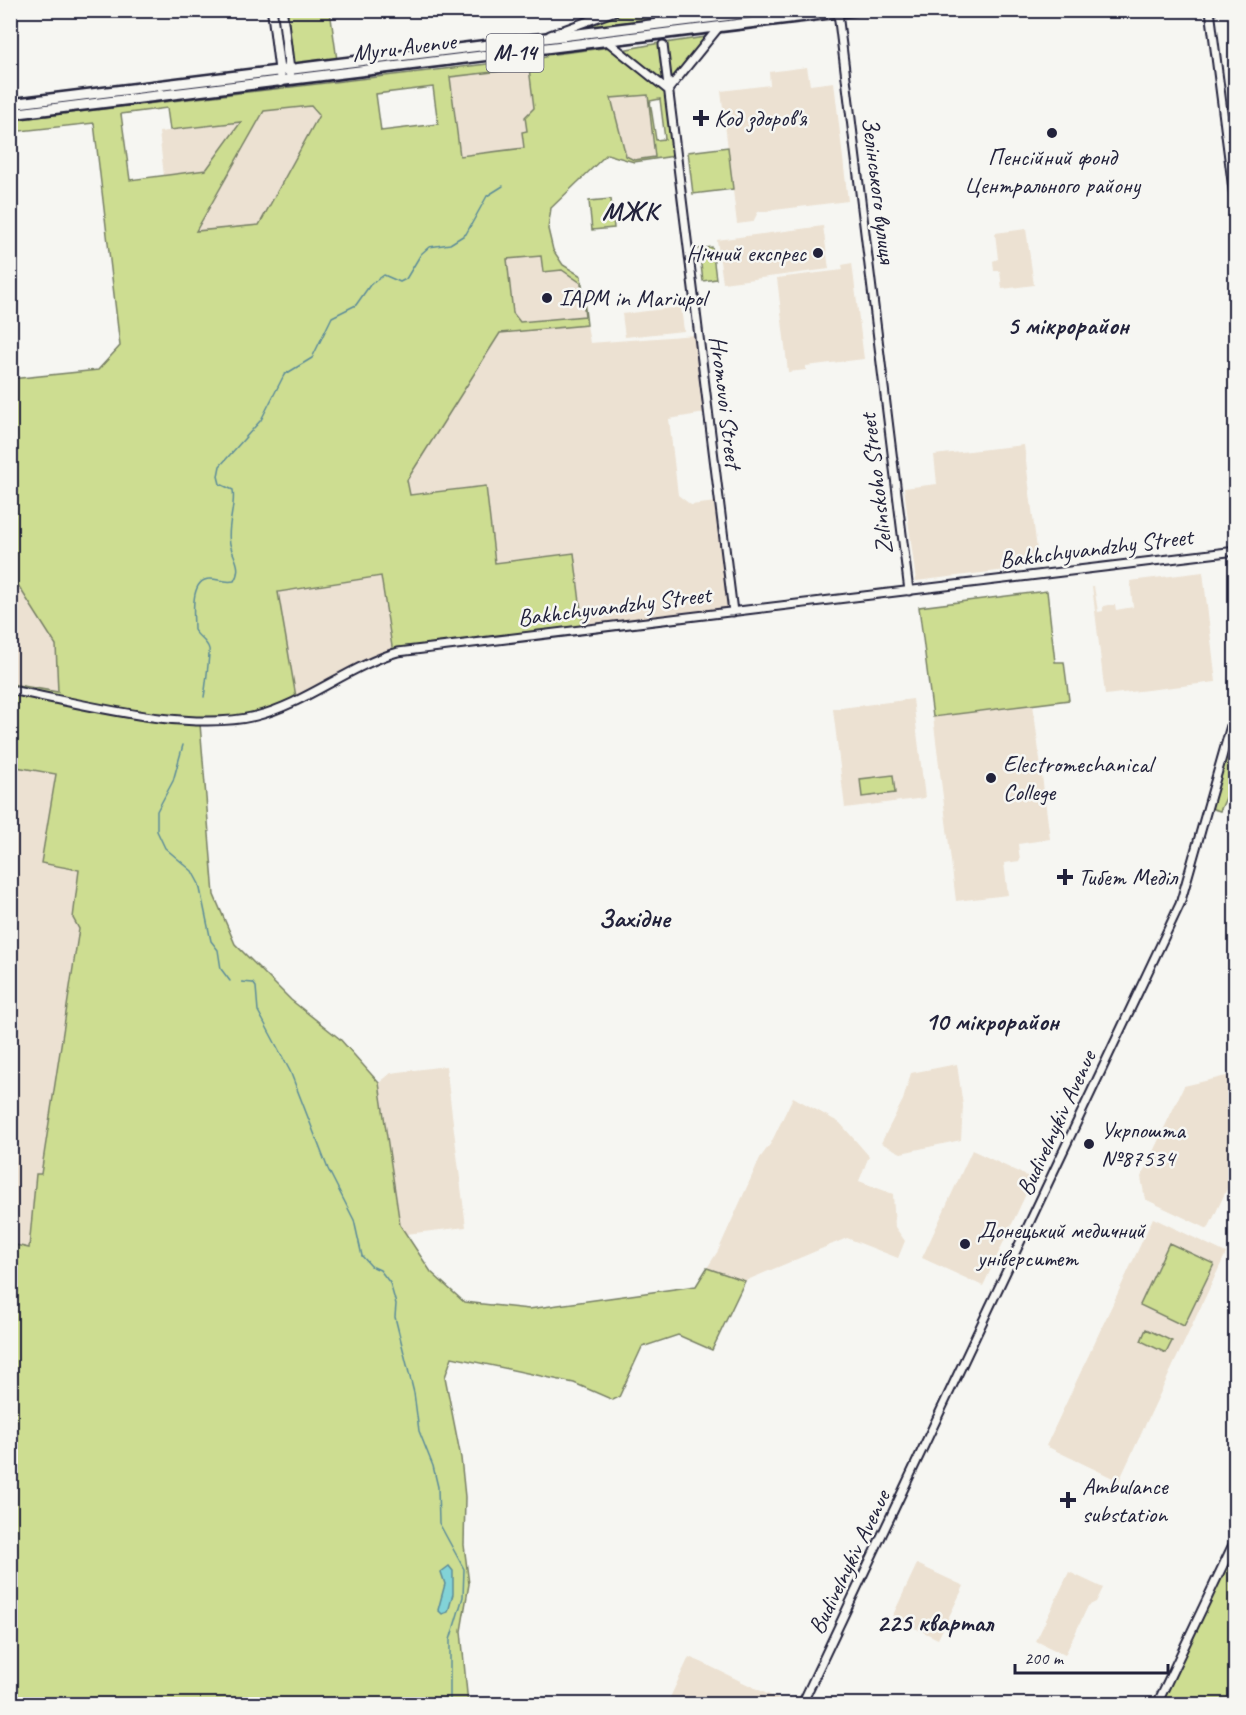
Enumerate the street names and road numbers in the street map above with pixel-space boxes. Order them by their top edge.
street label: Myru Avenue [351,26,460,68]
road number: М-14 [486,34,544,72]
street label: Зелінського вулиця [855,115,903,266]
street label: Hromovoi Street [703,334,749,473]
street label: Zelinskoho Street [852,410,900,556]
street label: Bakhchyvandzhy Street [998,521,1196,575]
street label: Bakhchyvandzhy Street [516,579,714,633]
street label: Budivelnykiv Avenue [1009,1044,1104,1200]
street label: Budivelnykiv Avenue [801,1483,898,1639]

